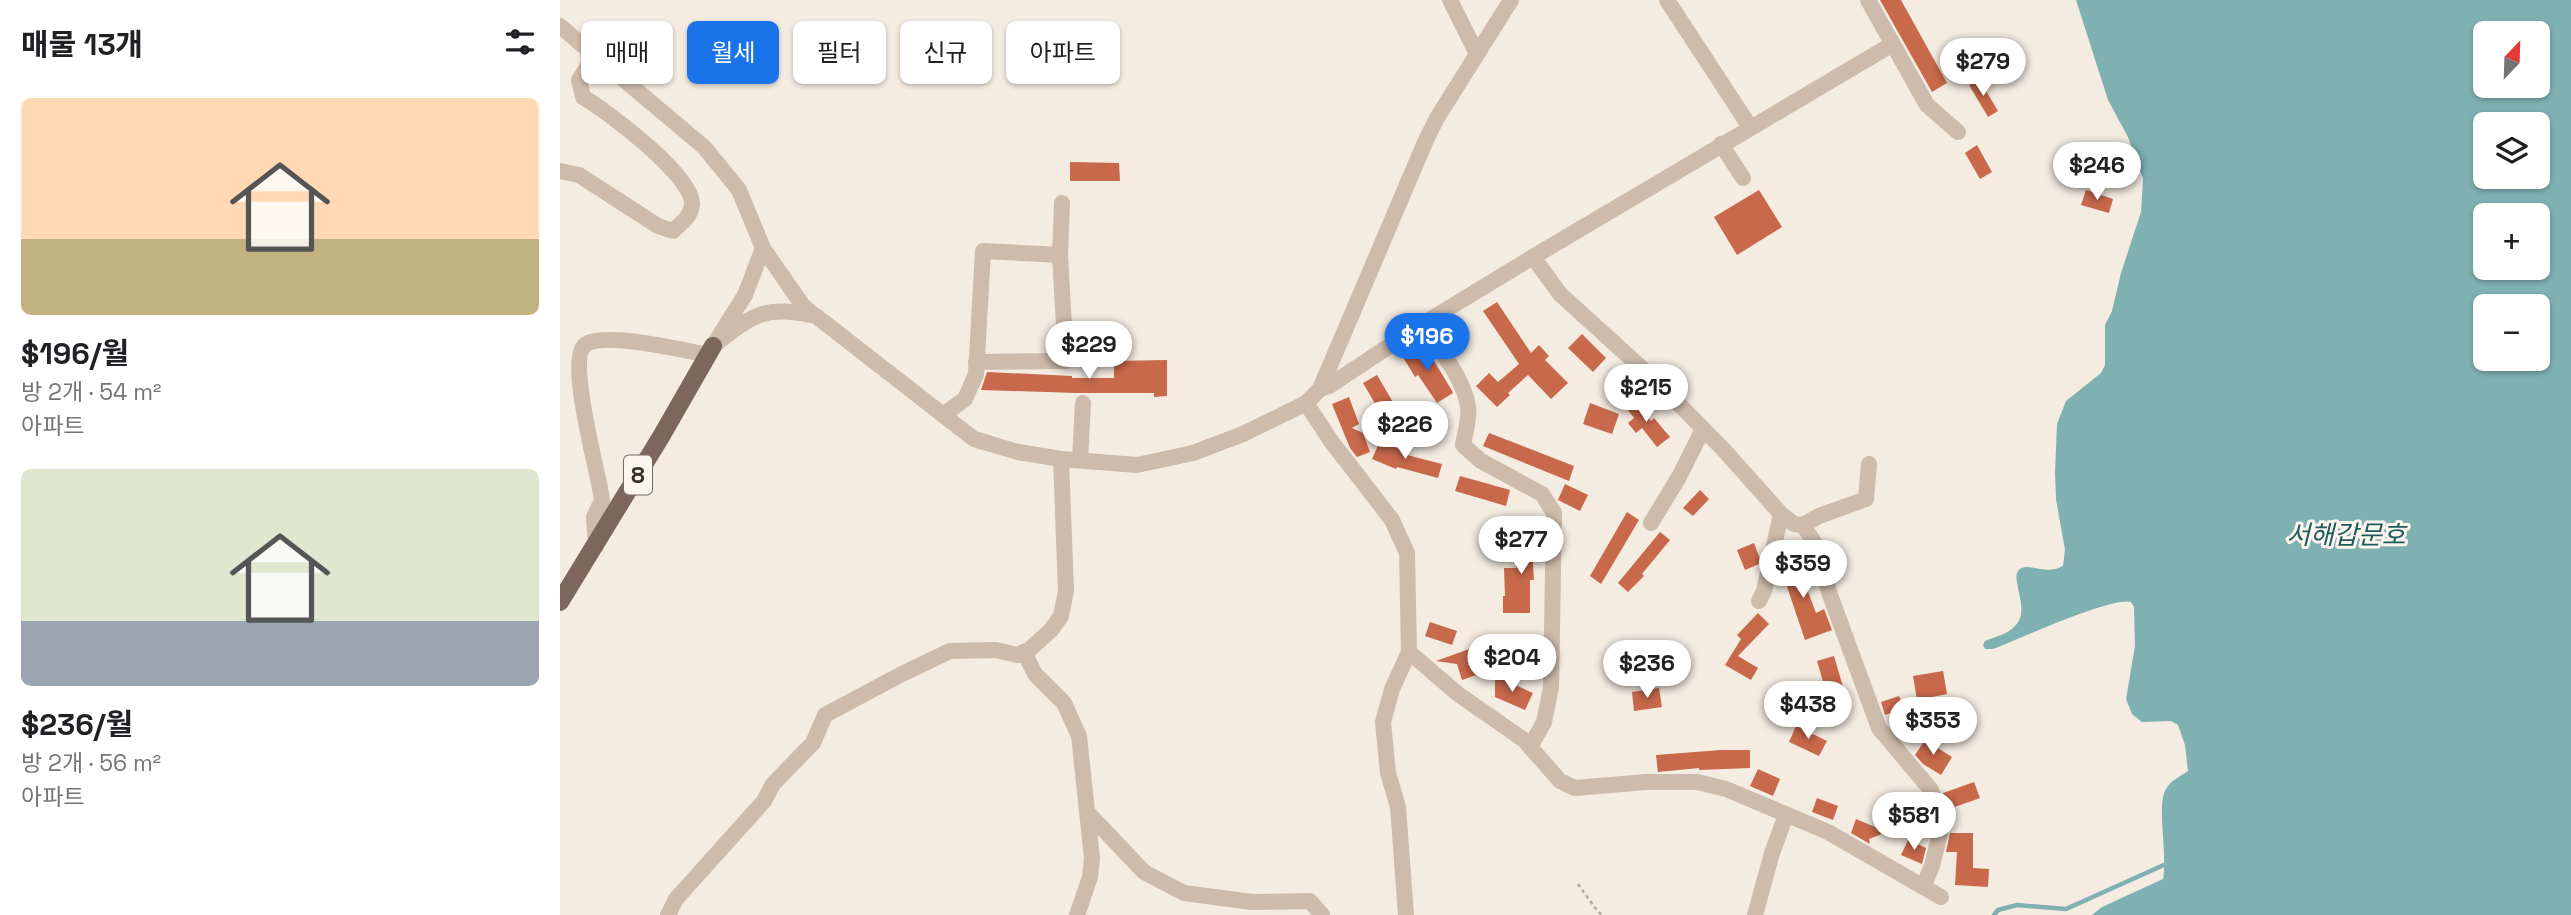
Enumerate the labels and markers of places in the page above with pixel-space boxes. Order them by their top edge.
pin: $279 [1942,38,2024,98]
pin: $246 [2056,142,2138,202]
pin: $196 [1386,314,1468,373]
pin: $229 [1048,322,1130,381]
pin: $215 [1605,364,1687,424]
pin: $226 [1364,402,1446,461]
pin: $277 [1480,516,1562,576]
pin: $359 [1762,540,1844,600]
pin: $204 [1471,634,1553,694]
pin: $236 [1606,640,1688,700]
pin: $438 [1767,682,1849,741]
pin: $353 [1892,698,1974,757]
pin: $581 [1873,792,1955,852]

